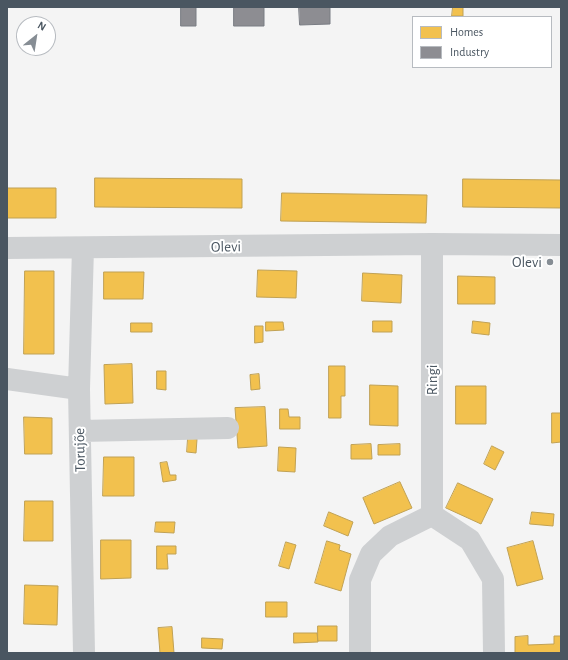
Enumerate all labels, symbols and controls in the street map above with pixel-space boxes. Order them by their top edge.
north arrow [16,16,56,56]
legend [412,16,552,68]
text: N [36,19,48,33]
text: Homes [450,26,483,38]
text: Industry [450,46,489,58]
street label: Olevi [211,238,241,256]
place label: Olevi [512,253,542,271]
marker: Olevi [545,257,555,267]
street label: Ringi [423,365,441,395]
street label: Torujõe [71,428,89,472]

